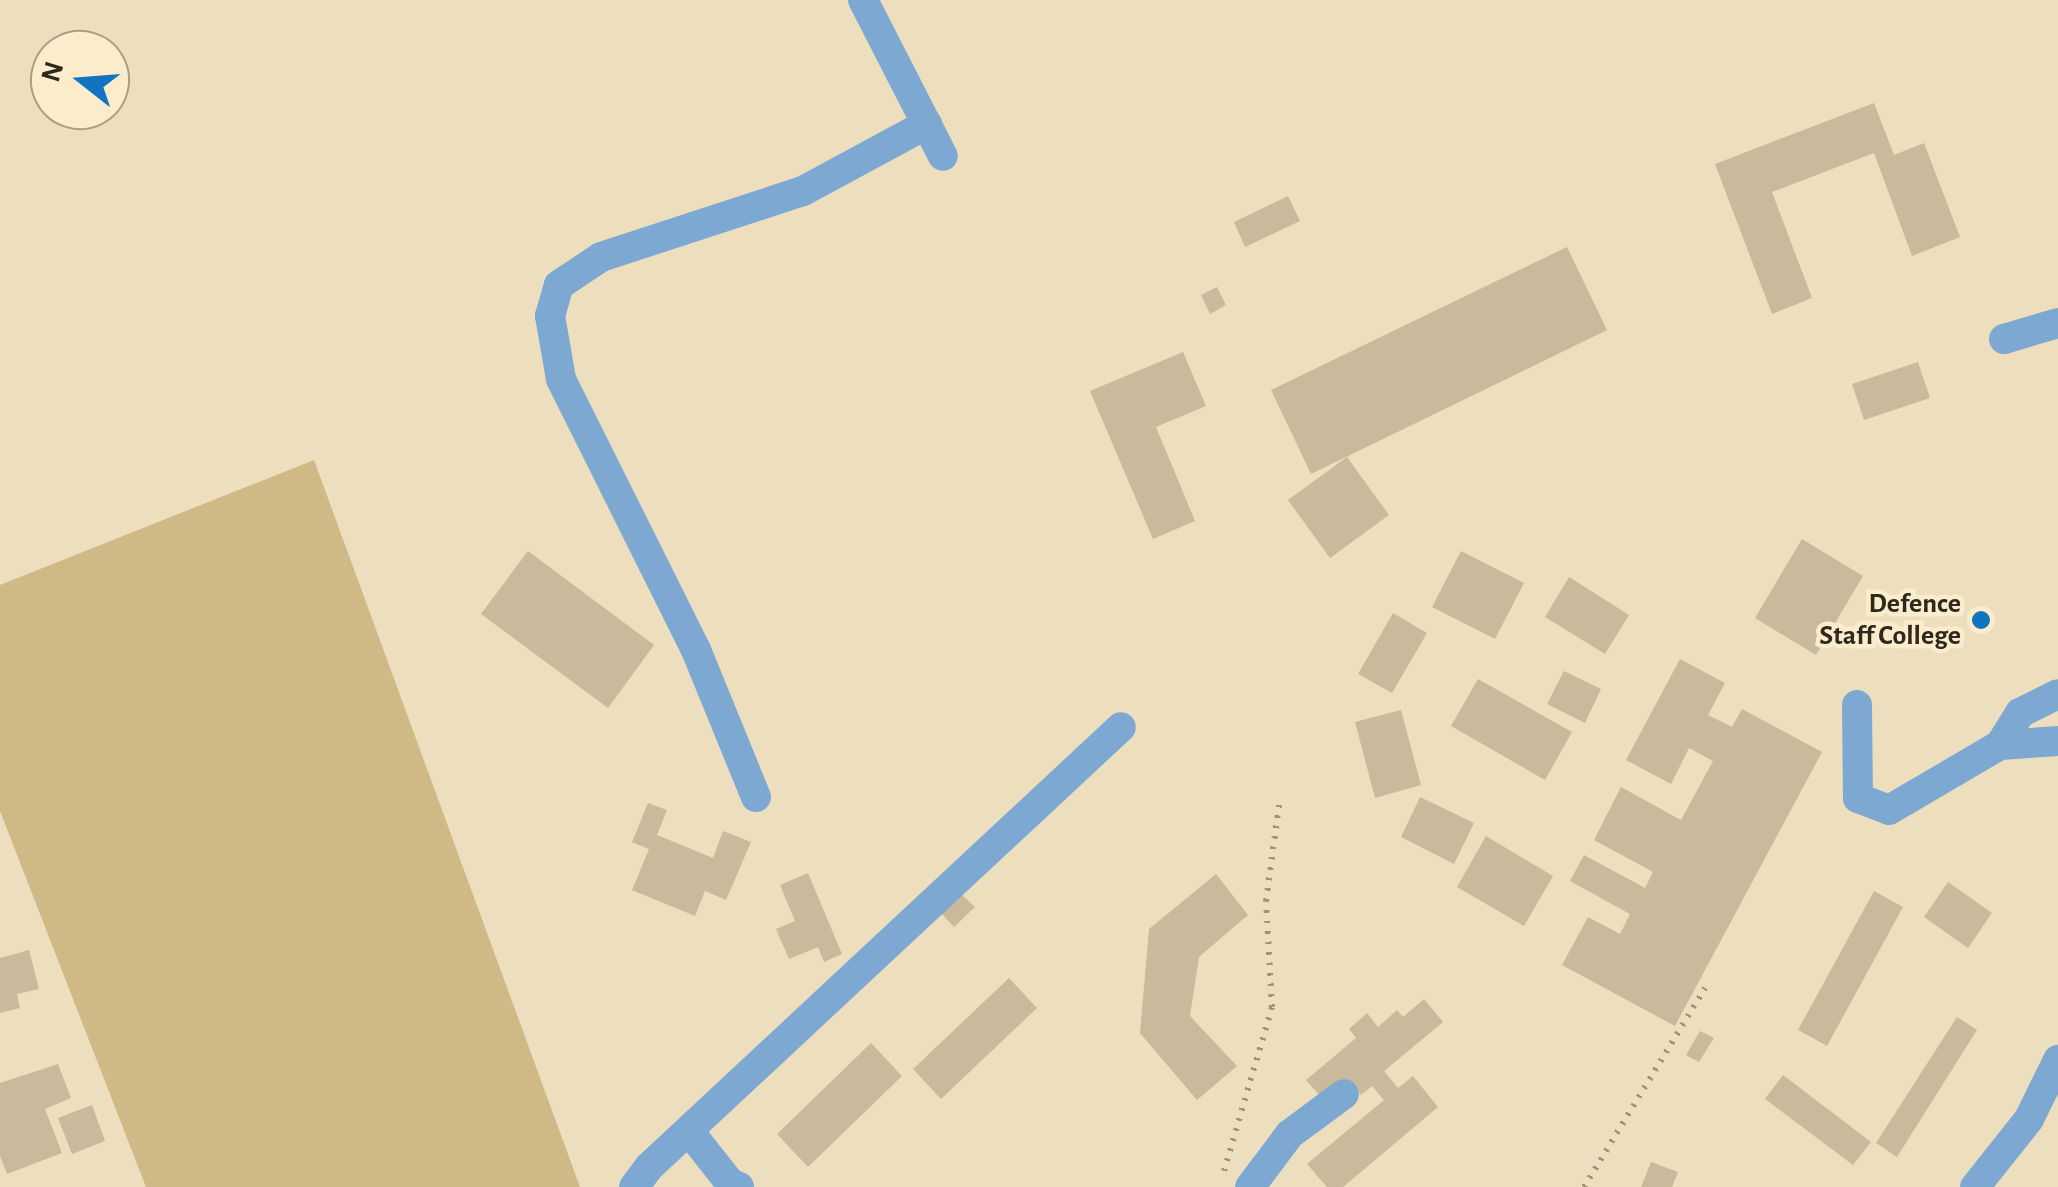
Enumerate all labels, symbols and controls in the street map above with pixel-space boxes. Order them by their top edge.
north arrow [30,30,130,130]
text: N [37,58,69,85]
place label: Defence Staff College [1819,587,1961,653]
marker: Defence Staff College [1970,609,1992,631]

